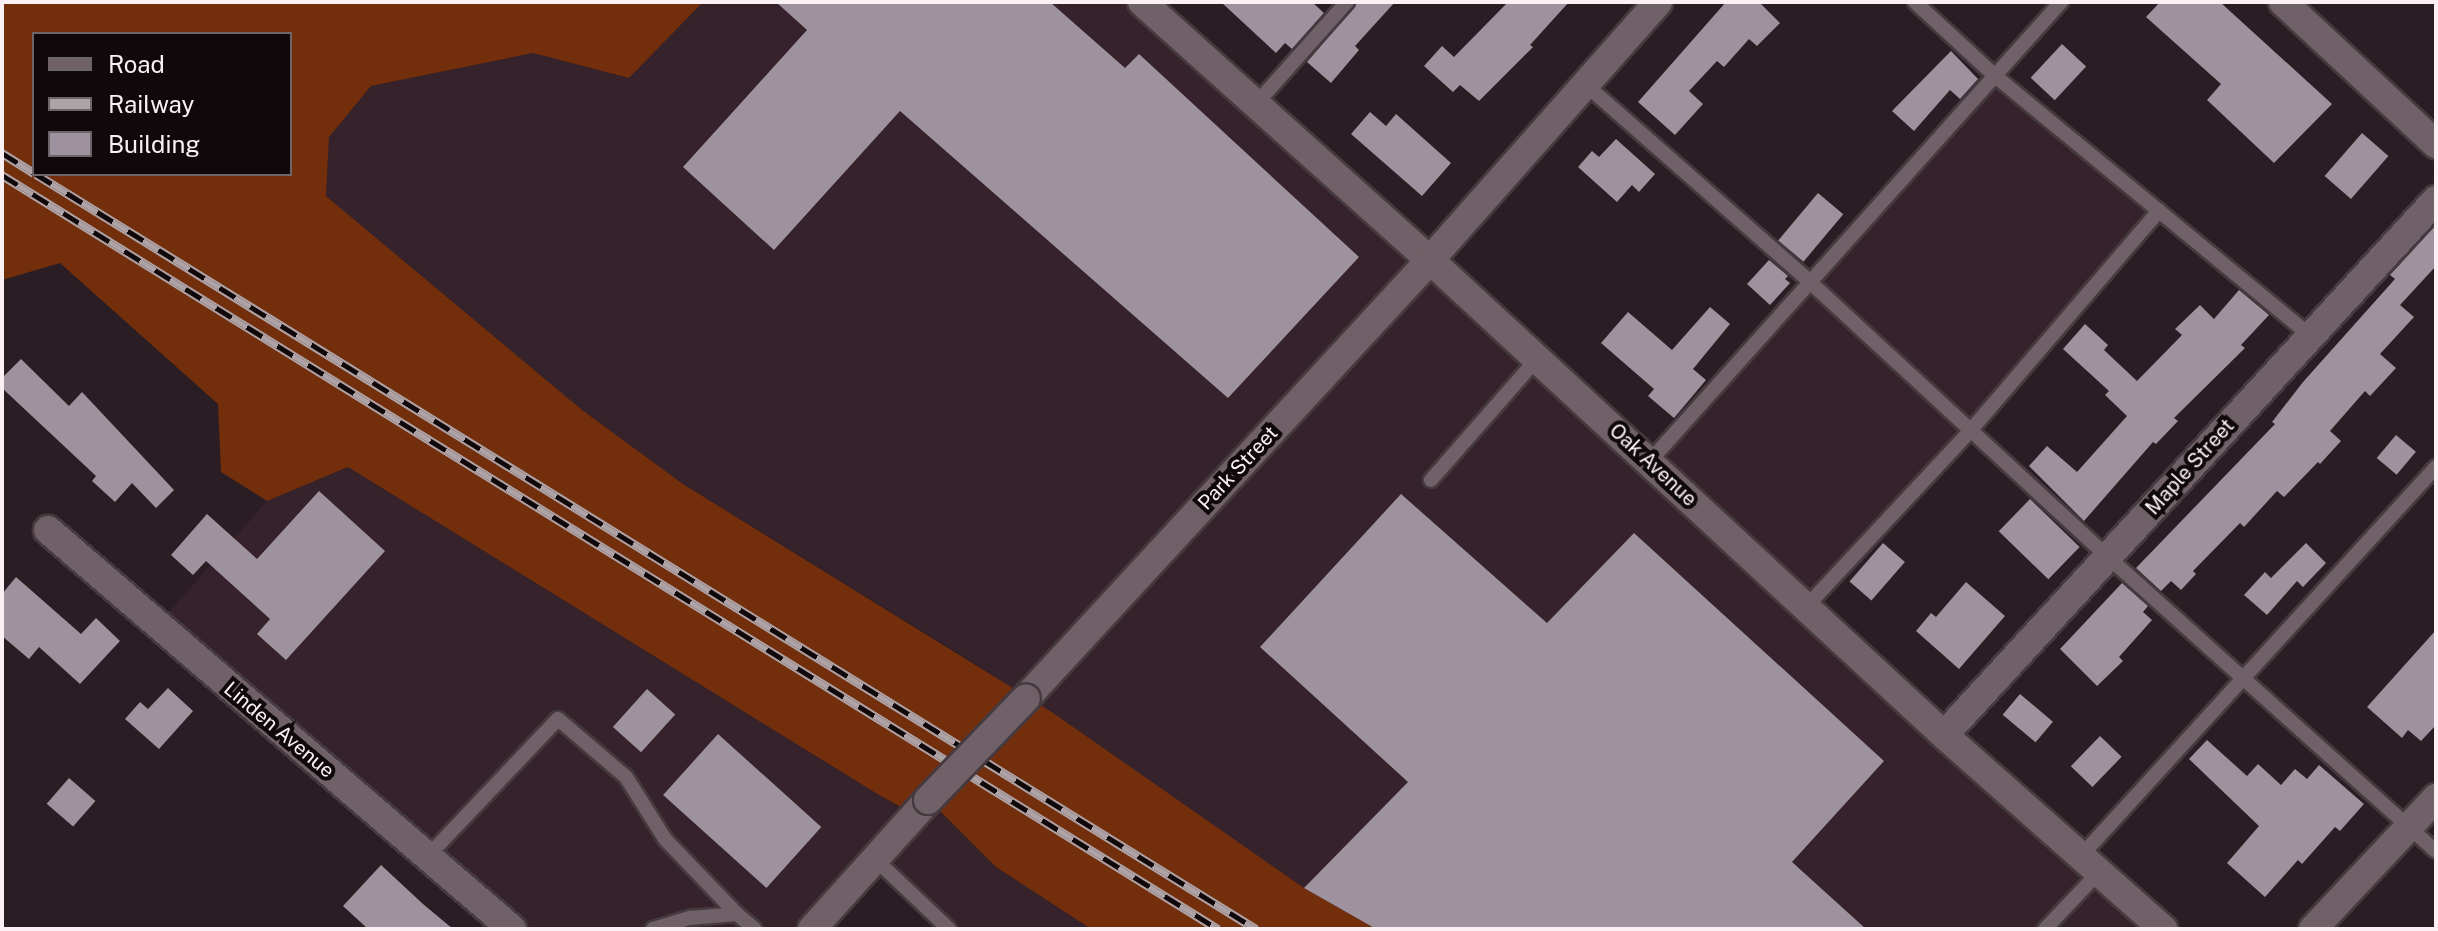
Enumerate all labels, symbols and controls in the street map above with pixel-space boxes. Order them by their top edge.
legend [32,32,292,176]
text: Road [108,50,165,78]
text: Railway [108,90,194,118]
text: Building [108,130,200,158]
street label: Maple Street [2141,414,2239,520]
street label: Oak Avenue [1604,419,1702,511]
street label: Park Street [1193,421,1283,515]
street label: Linden Avenue [219,677,339,783]

